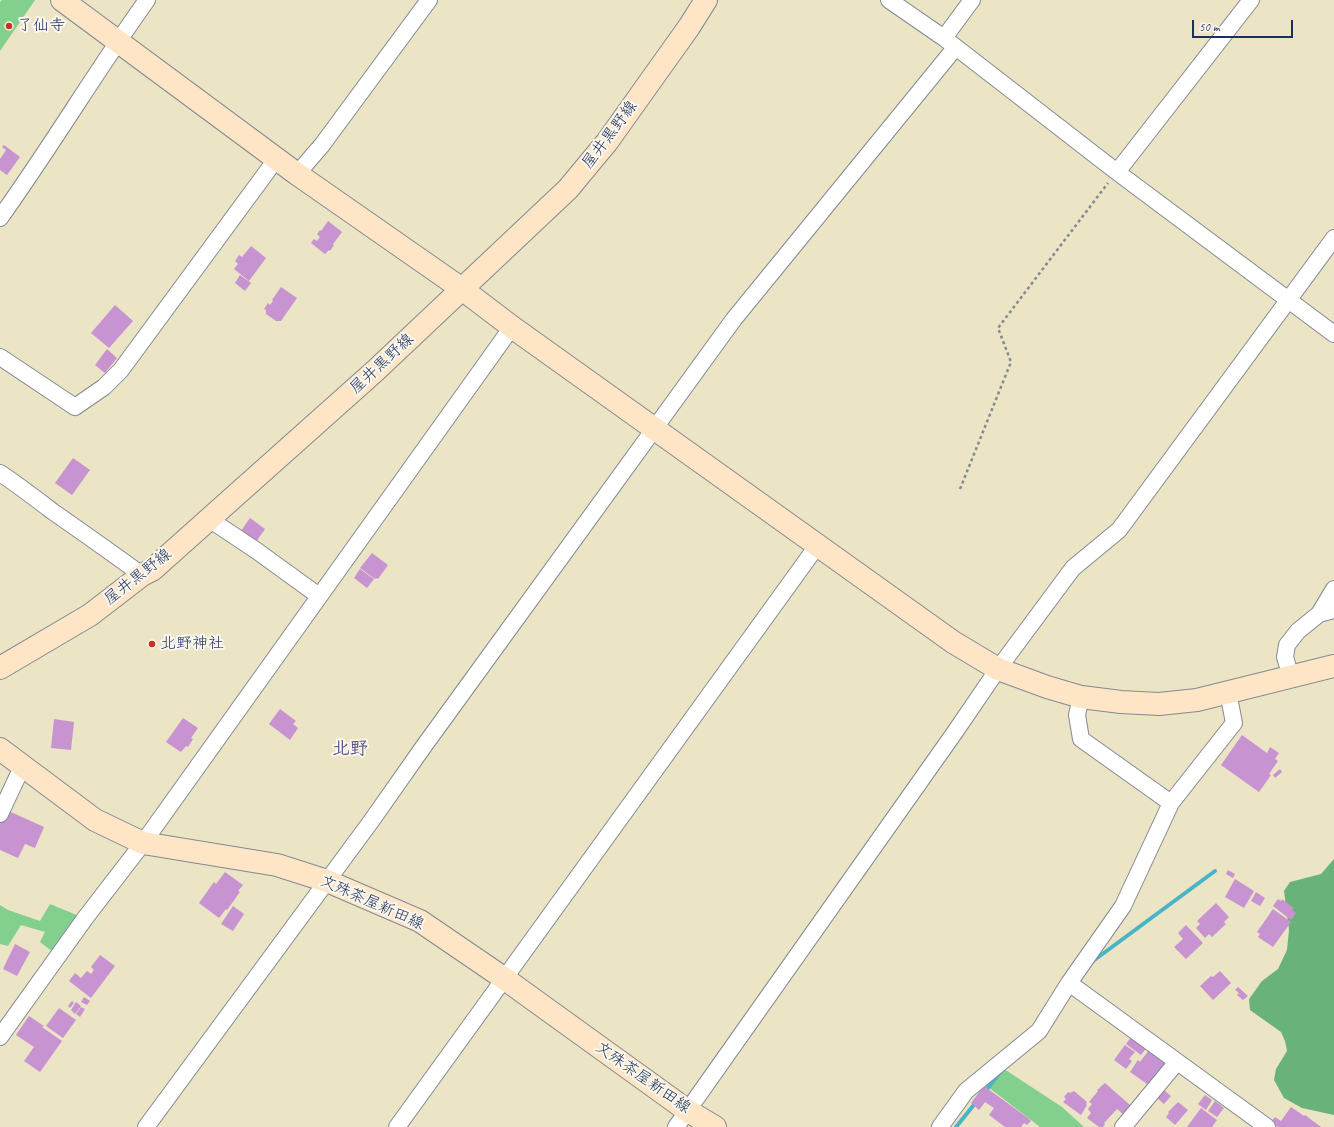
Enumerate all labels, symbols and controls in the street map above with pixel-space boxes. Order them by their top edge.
scale bar [1194,12,1295,38]
place label: 了仙寺 [17,16,65,36]
text: 50 m [1199,19,1219,35]
marker: 了仙寺 [4,21,14,31]
street label: 屋井黒野線 [578,97,642,173]
street label: 屋井黒野線 [346,330,418,398]
street label: 屋井黒野線 [101,545,175,609]
place label: 北野神社 [160,634,224,654]
marker: 北野神社 [147,639,157,649]
district label: 北野 [332,738,368,760]
street label: 文殊茶屋新田線 [317,871,427,935]
street label: 文殊茶屋新田線 [592,1038,694,1118]

